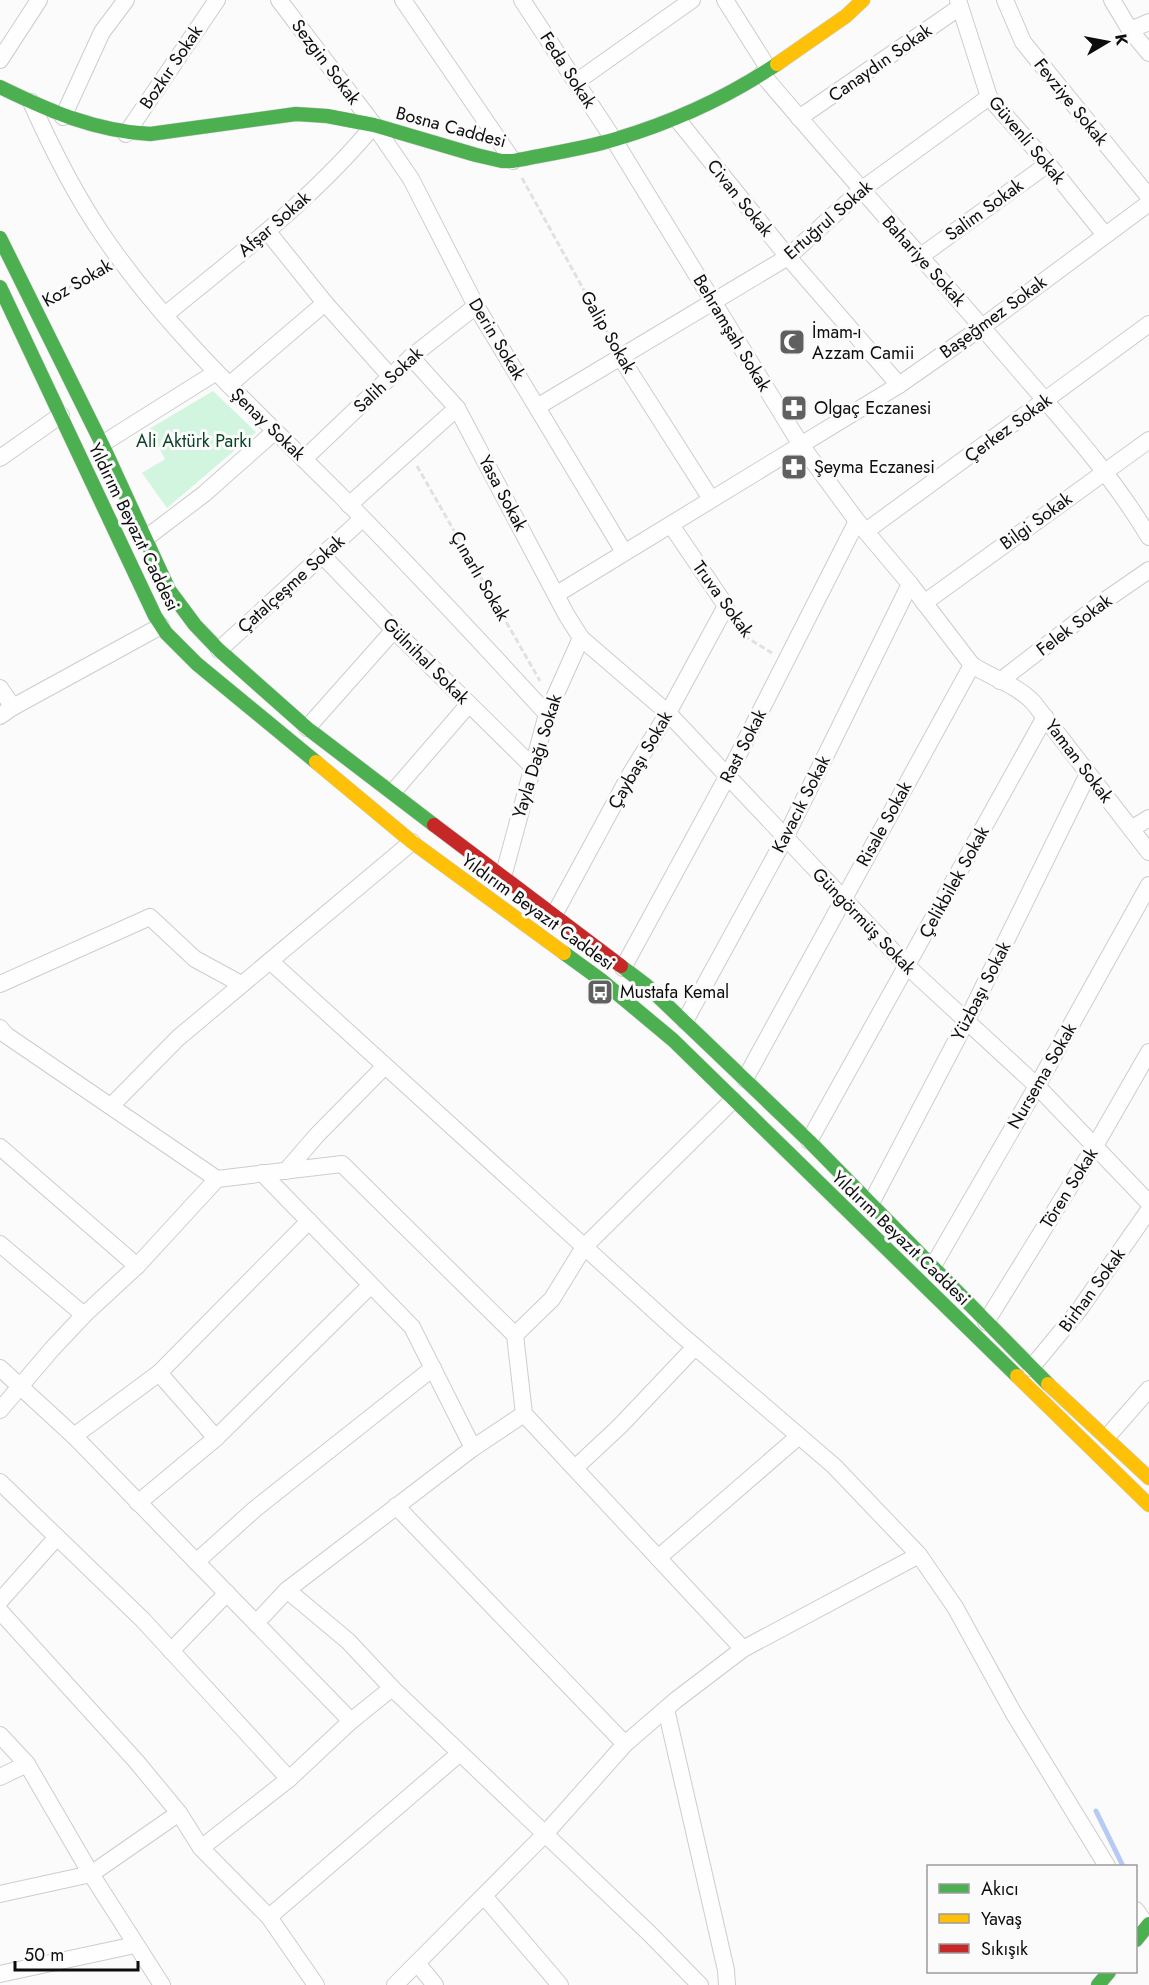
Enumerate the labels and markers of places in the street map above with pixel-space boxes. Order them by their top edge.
place label: İmam-ı Azzam Camii [812,319,914,366]
mosque icon: İmam-ı Azzam Camii [777,327,807,357]
pharmacy icon: Olgaç Eczanesi [779,393,809,423]
place label: Olgaç Eczanesi [814,395,931,421]
pharmacy icon: Şeyma Eczanesi [779,452,809,482]
place label: Şeyma Eczanesi [814,454,935,480]
bus stop icon: Mustafa Kemal [585,977,615,1007]
place label: Mustafa Kemal [620,979,729,1005]

